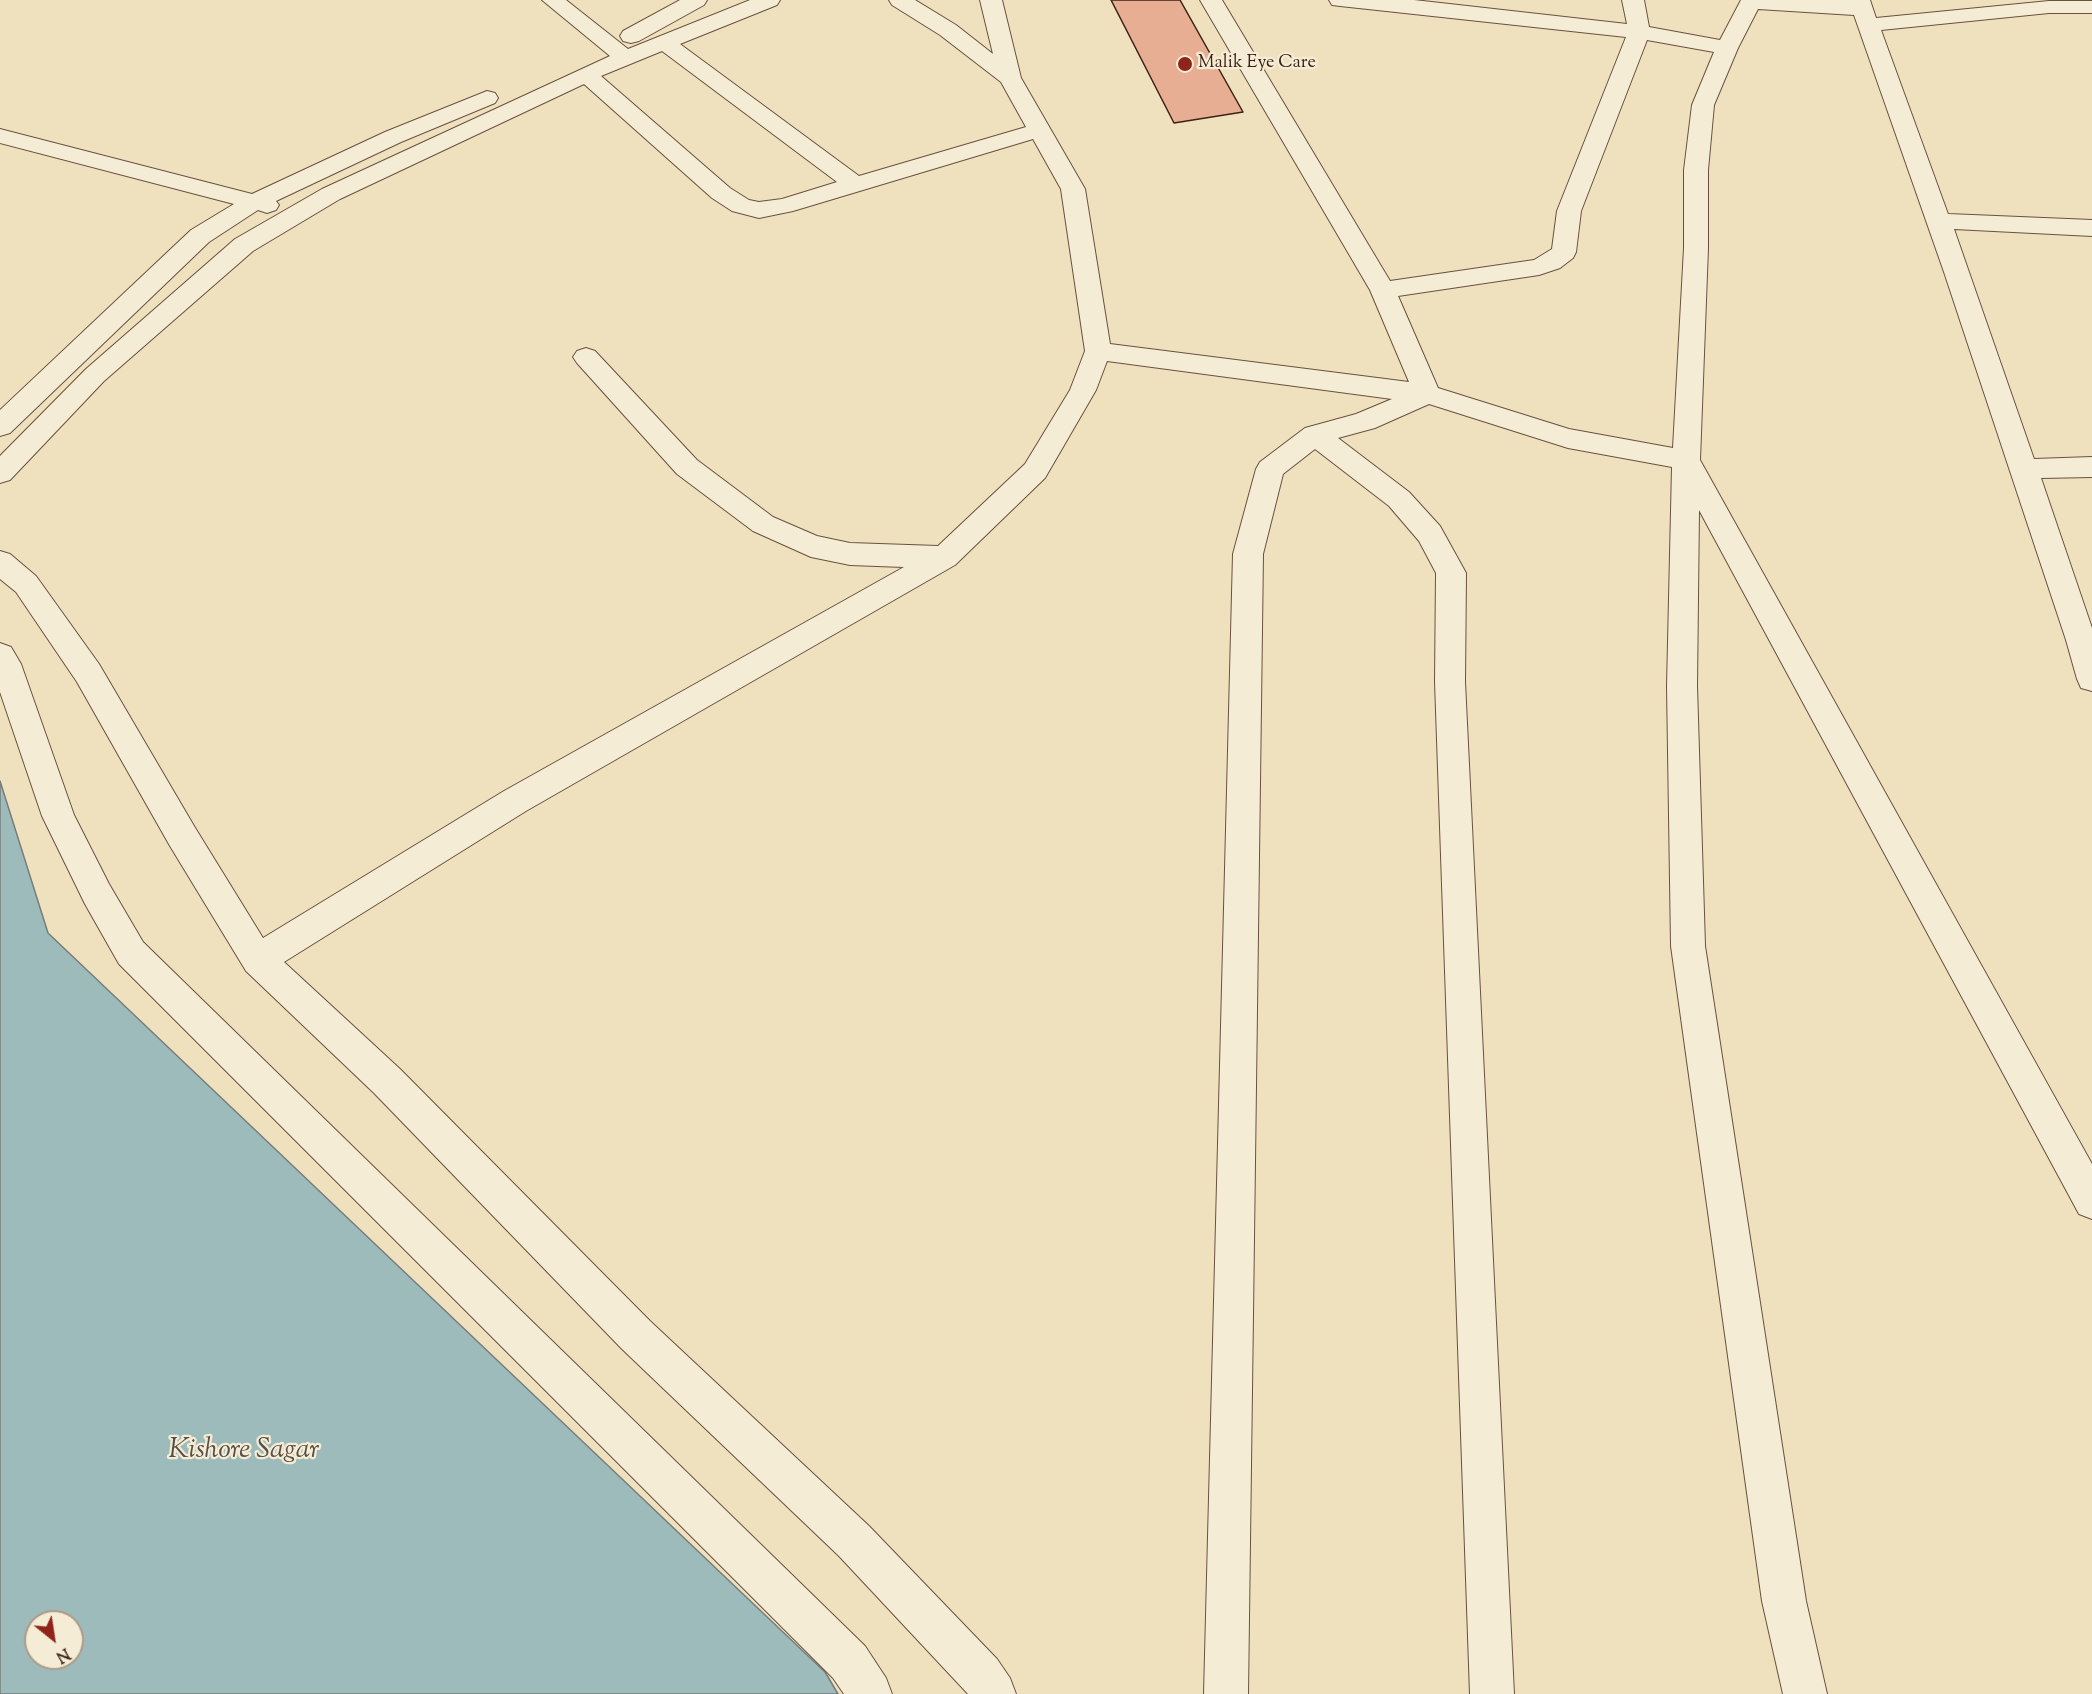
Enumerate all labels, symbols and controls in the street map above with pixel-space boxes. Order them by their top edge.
place label: Malik Eye Care [1198,53,1316,75]
marker: Malik Eye Care [1176,55,1194,73]
water label: Kishore Sagar [169,1435,319,1469]
north arrow [24,1610,84,1670]
text: N [51,1641,74,1667]

